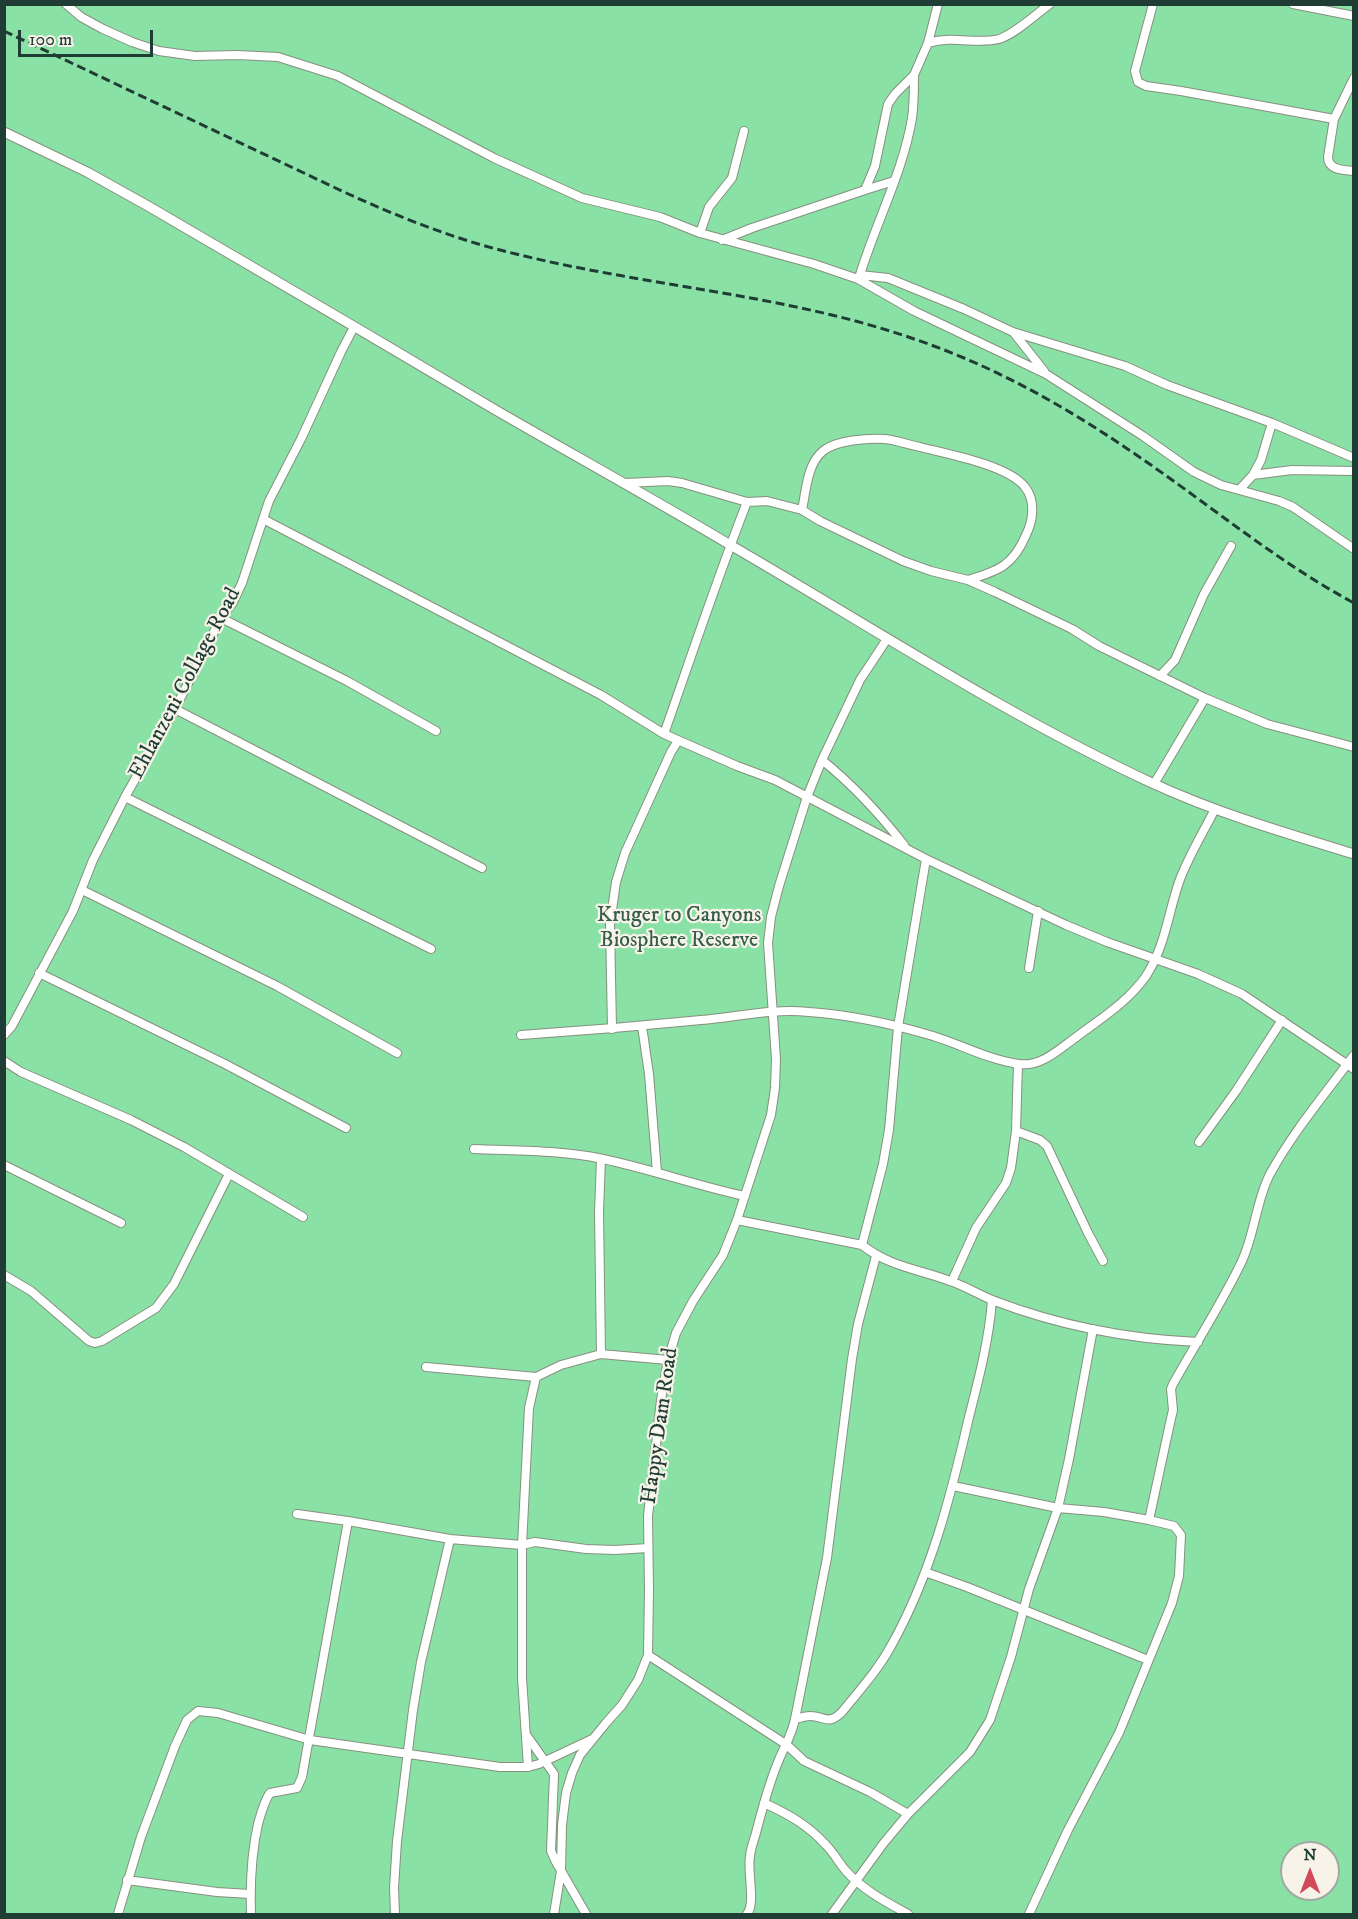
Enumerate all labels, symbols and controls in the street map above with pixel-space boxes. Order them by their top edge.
scale bar [21,18,156,56]
text: 100 m [29,29,72,51]
street label: Ehlanzeni Collage Road [124,584,248,784]
park label: Kruger to Canyons Biosphere Reserve [597,903,761,954]
street label: Happy Dam Road [637,1346,685,1506]
north arrow [1280,1841,1340,1901]
text: N [1303,1845,1317,1865]

